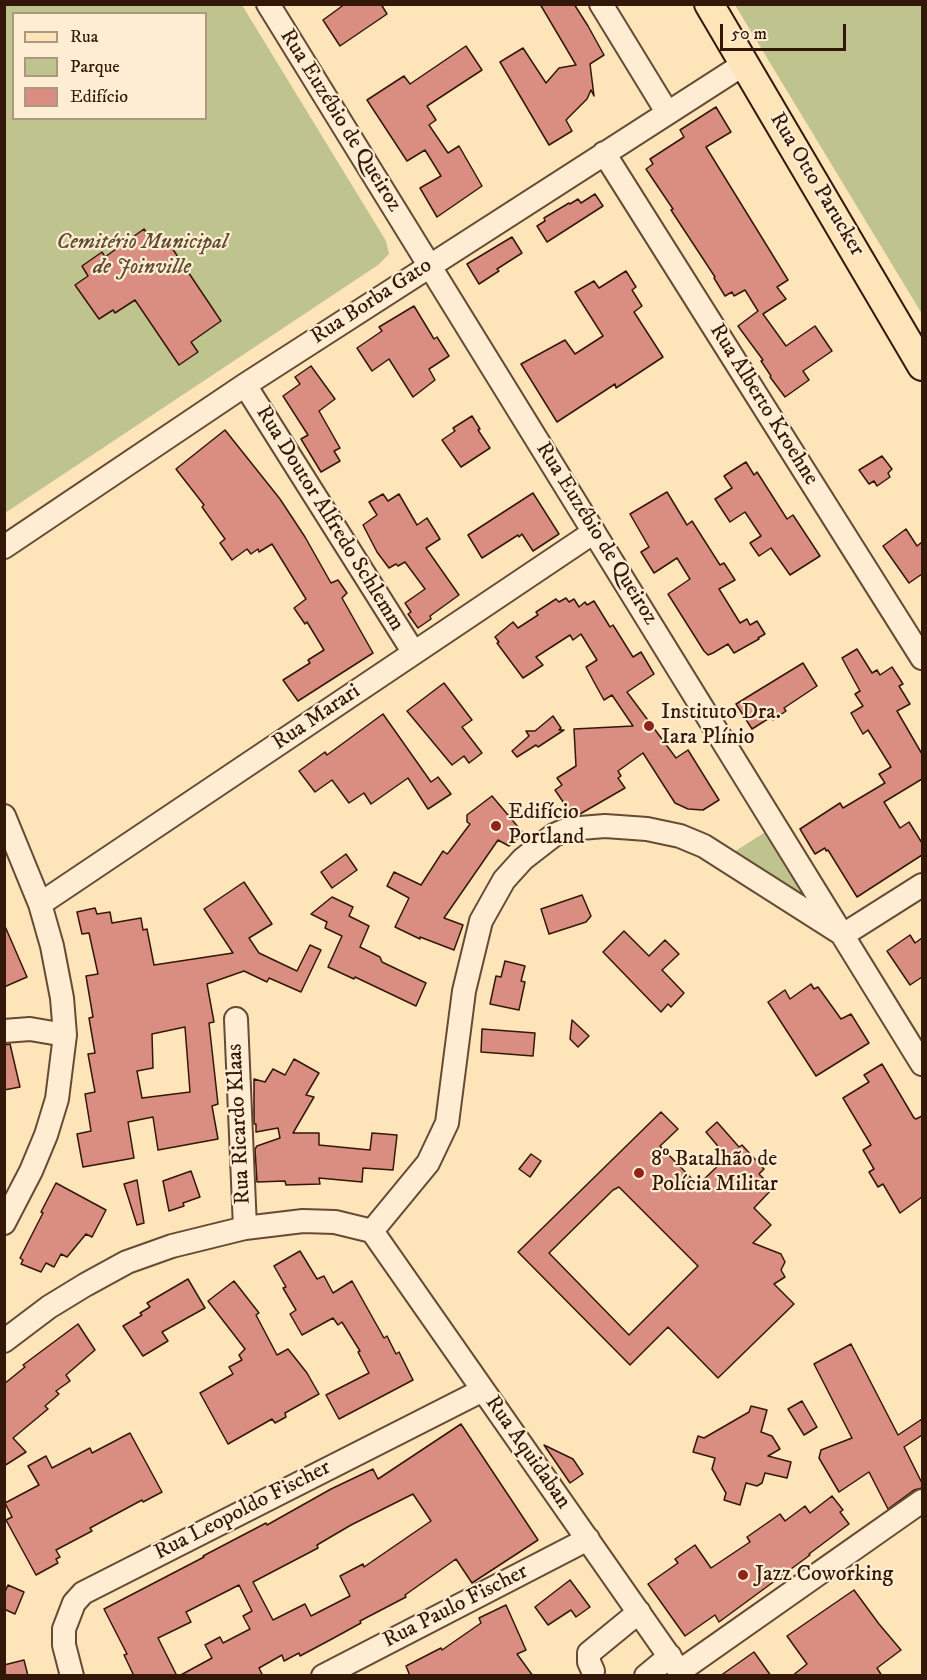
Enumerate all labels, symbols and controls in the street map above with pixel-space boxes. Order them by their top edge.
legend [12,12,207,120]
scale bar [723,12,849,50]
text: 50 m [731,23,767,45]
street label: Rua Euzébio de Queiroz [273,25,407,217]
text: Rua [70,26,98,48]
text: Parque [70,56,120,78]
text: Edifício [70,86,128,108]
street label: Rua Otto Parucker [763,108,869,262]
park label: Cemitério Municipal de Joinville [56,230,228,282]
street label: Rua Borba Gato [307,253,437,351]
street label: Rua Alberto Kroehne [703,319,823,491]
street label: Rua Doutor Alfredo Schlemm [249,402,409,636]
street label: Rua Euzébio de Queiroz [529,438,663,630]
street label: Rua Marari [268,679,366,757]
place label: Instituto Dra. Iara Plínio [661,700,781,752]
marker: Instituto Dra. Iara Plínio [642,719,656,733]
place label: Edifício Portland [508,800,585,852]
marker: Edifício Portland [489,819,503,833]
street label: Rua Ricardo Klaas [223,1043,257,1205]
place label: 8º Batalhão de Polícia Militar [651,1147,778,1198]
marker: 8º Batalhão de Polícia Militar [632,1166,646,1180]
street label: Rua Aquidaban [478,1391,576,1515]
street label: Rua Leopoldo Fischer [150,1455,336,1567]
street label: Rua Paulo Fischer [379,1559,533,1655]
place label: Jazz Coworking [755,1562,893,1588]
marker: Jazz Coworking [736,1568,750,1582]

